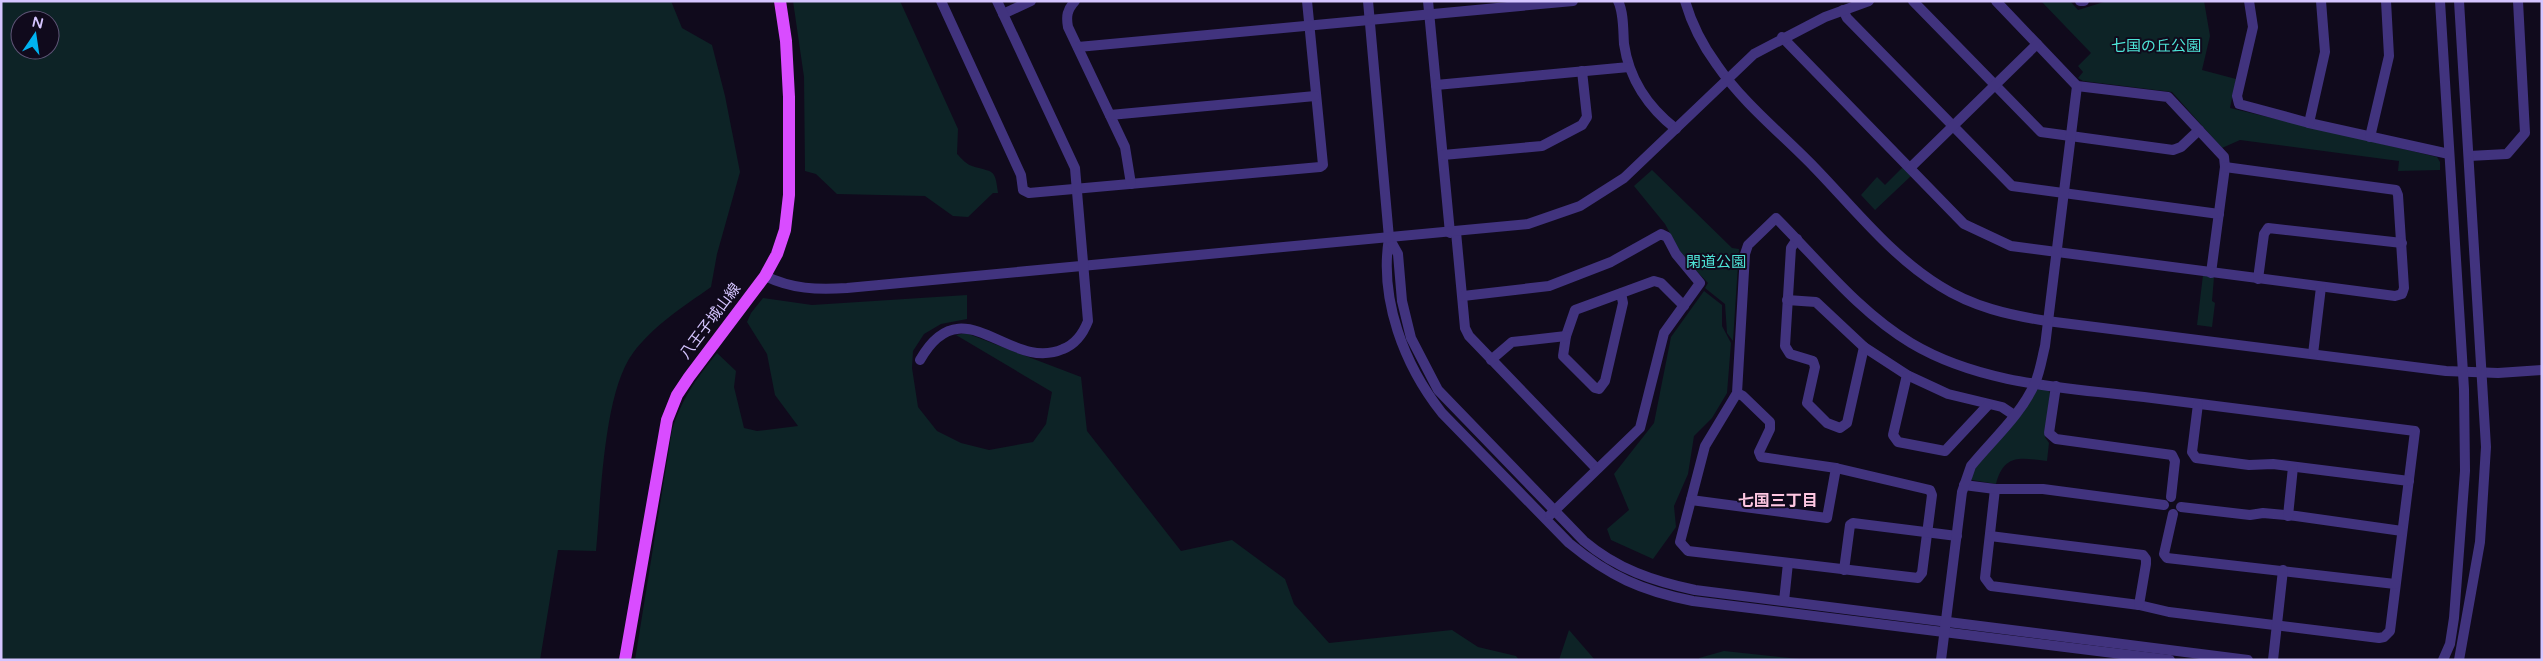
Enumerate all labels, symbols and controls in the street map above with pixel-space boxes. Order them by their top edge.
north arrow [10,10,60,60]
text: N [30,13,45,32]
park label: 七国の丘公園 [2111,37,2201,55]
park label: 閑道公園 [1686,253,1746,271]
street label: 八王子城山線 [676,280,744,362]
district label: 七国三丁目 [1738,491,1818,511]

